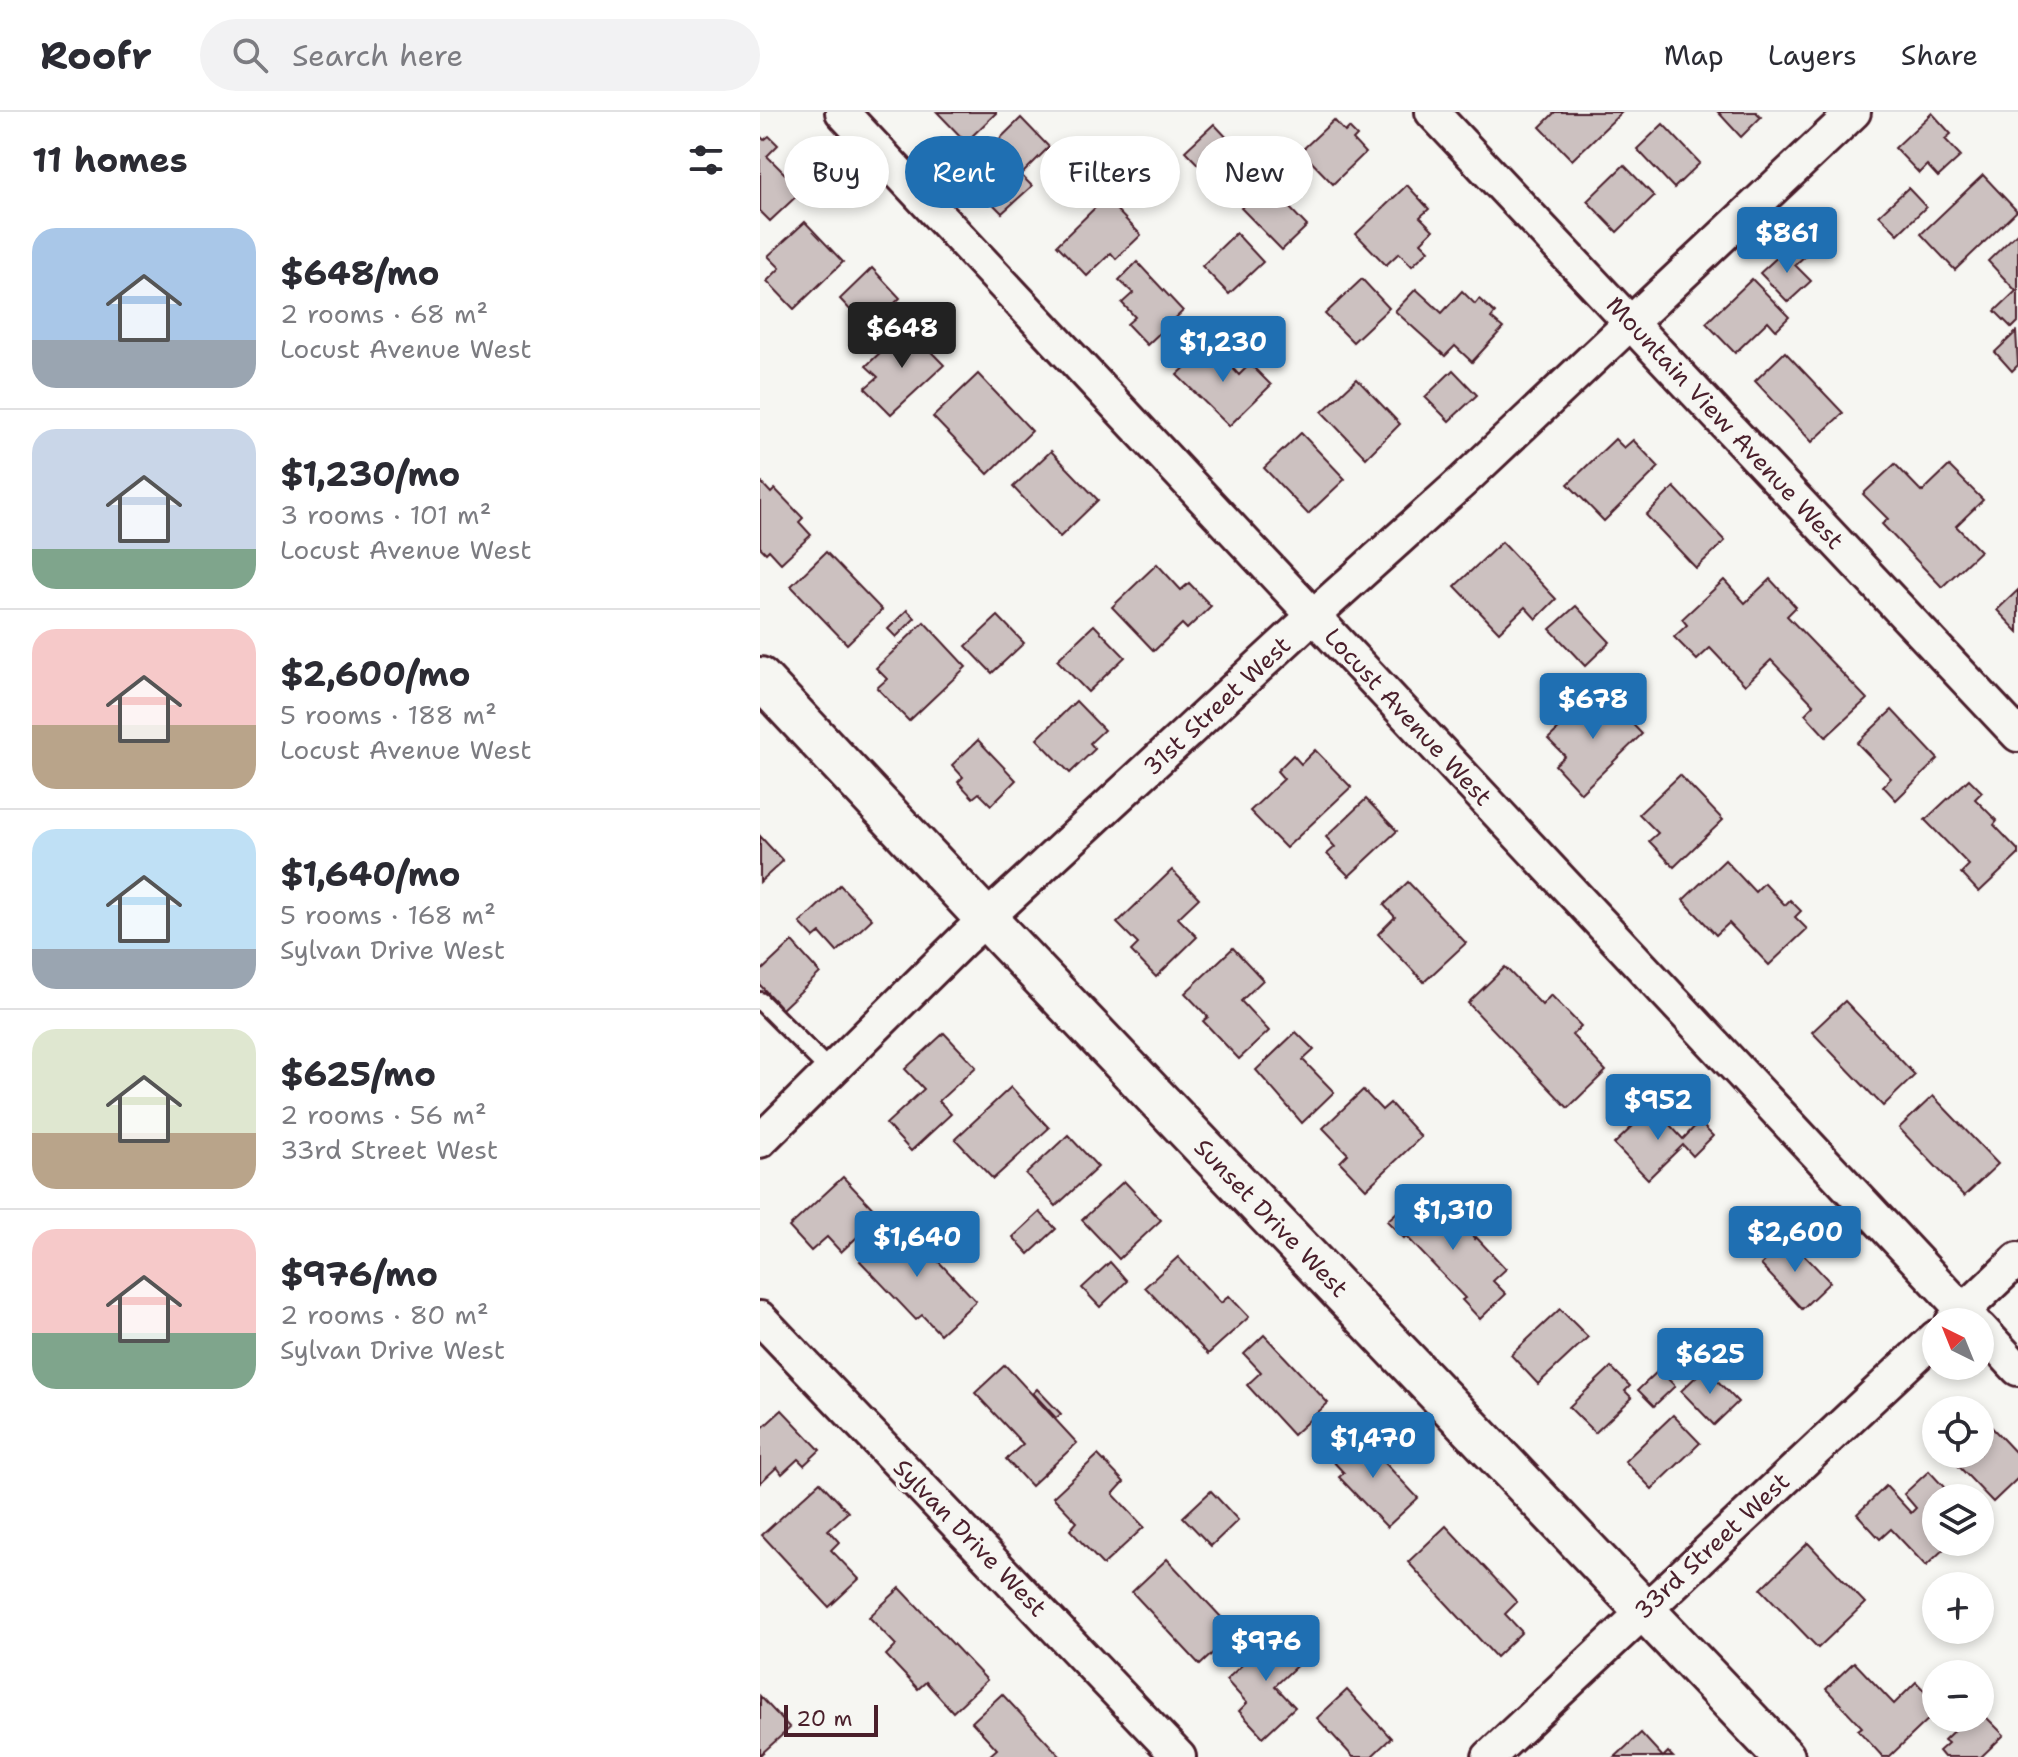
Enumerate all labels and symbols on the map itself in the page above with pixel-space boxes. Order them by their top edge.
pin: $861 [1740,207,1834,275]
street label: Mountain View Avenue West [1599,290,1851,556]
pin: $648 [855,302,949,370]
pin: $1,230 [1158,316,1288,384]
street label: Locust Avenue West [1317,621,1499,813]
street label: 31st Street West [1136,629,1298,783]
pin: $678 [1546,673,1640,741]
pin: $952 [1611,1074,1705,1142]
street label: Sunset Drive West [1187,1132,1355,1304]
pin: $1,310 [1388,1184,1518,1252]
pin: $2,600 [1730,1206,1860,1274]
pin: $1,640 [852,1211,982,1279]
north arrow [1922,1308,1994,1380]
pin: $625 [1663,1328,1757,1396]
pin: $1,470 [1308,1412,1438,1480]
street label: Sylvan Drive West [886,1452,1054,1624]
street label: 33rd Street West [1627,1466,1797,1626]
pin: $976 [1219,1615,1313,1683]
scale bar [784,1701,878,1737]

